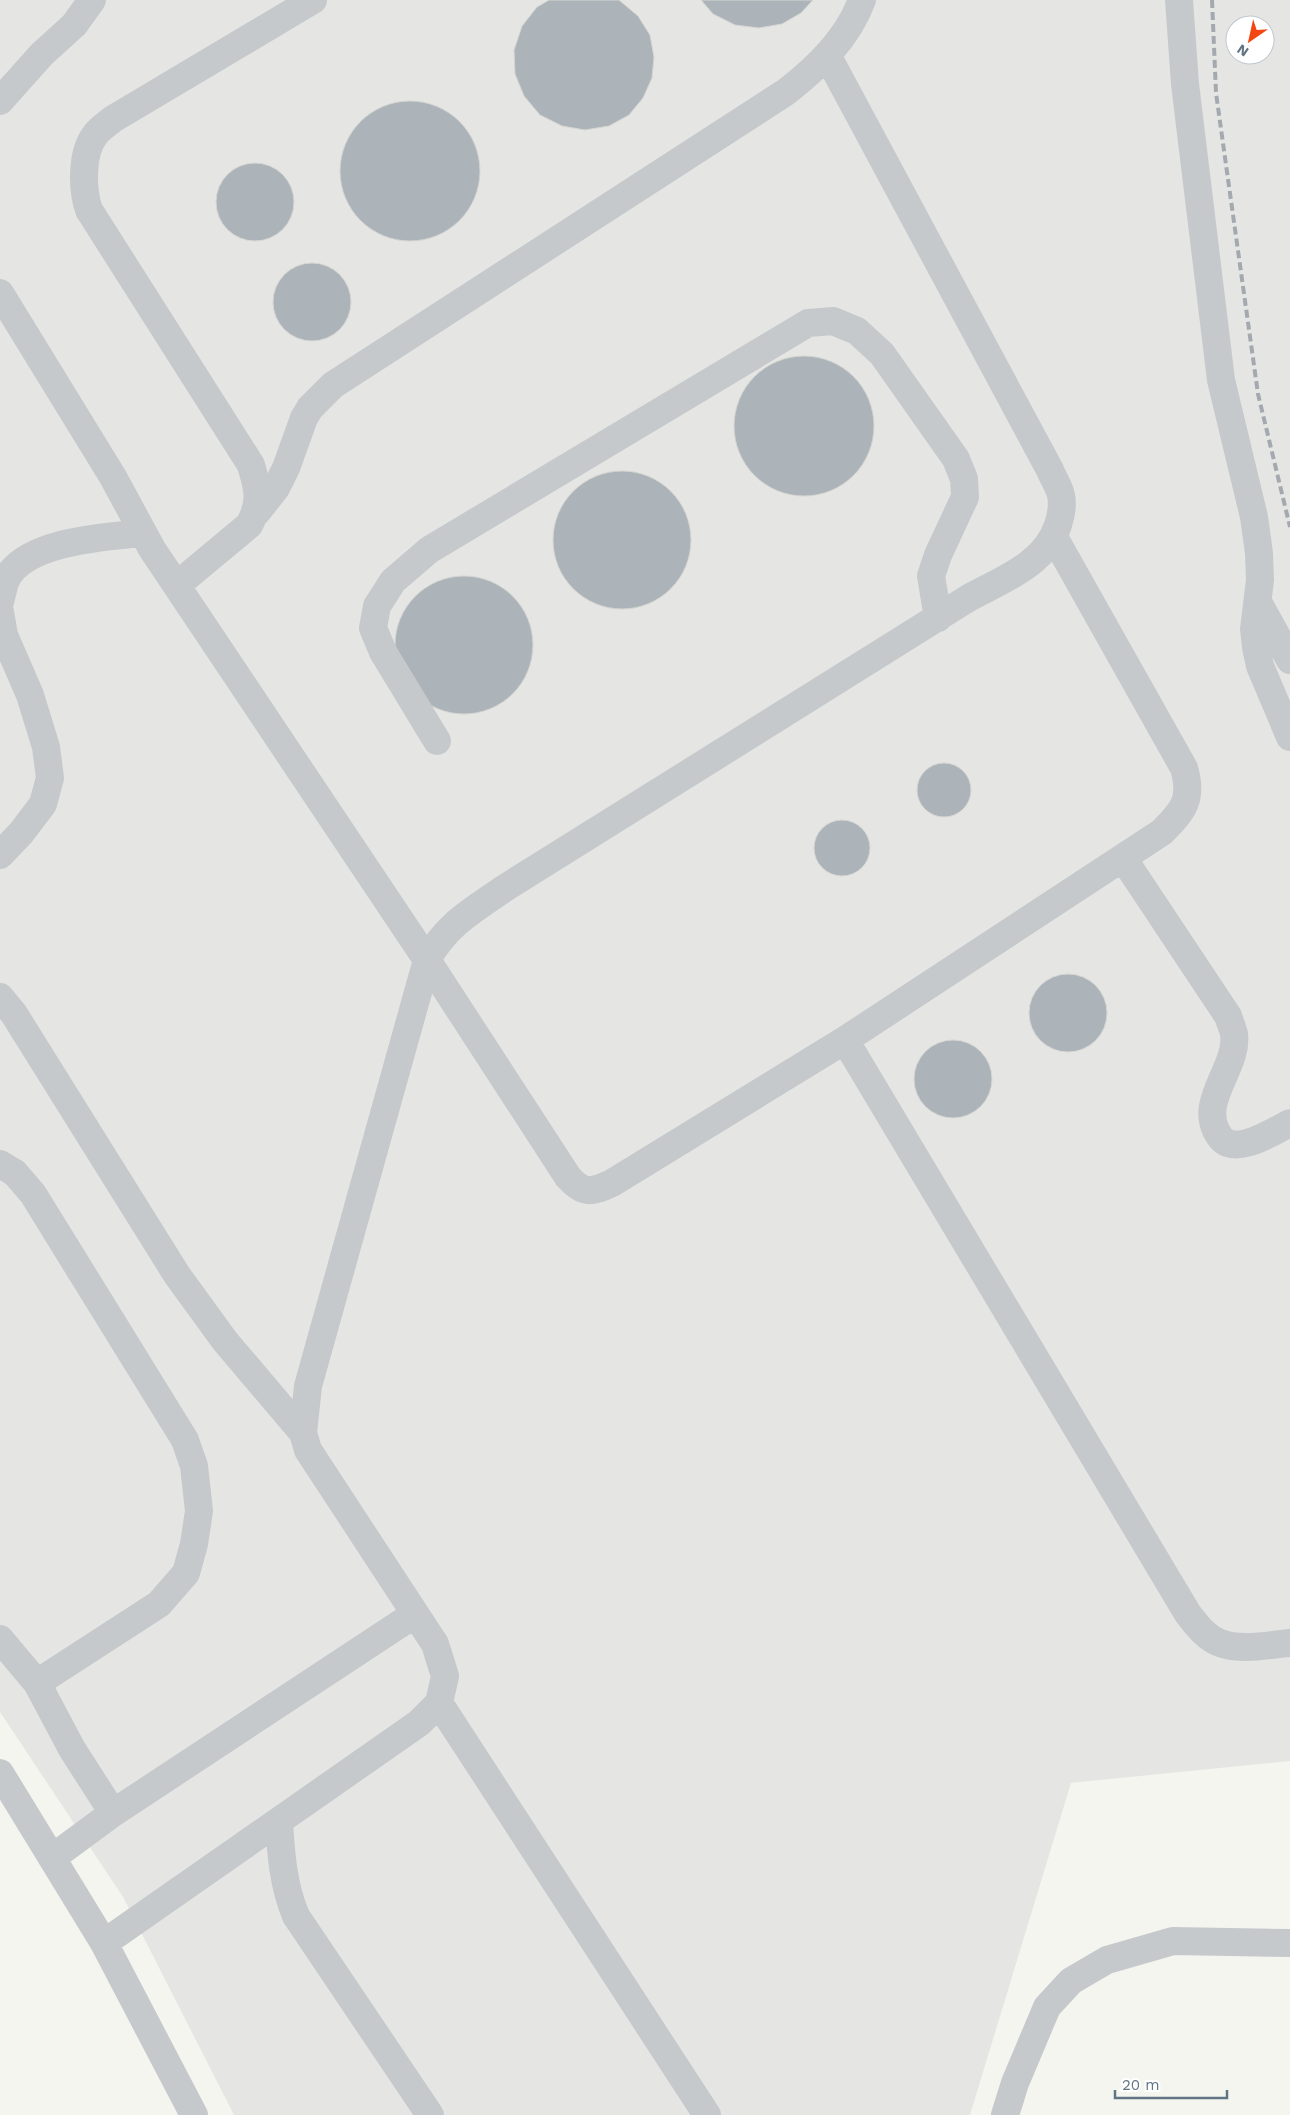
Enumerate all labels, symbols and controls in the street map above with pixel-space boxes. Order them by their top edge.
north arrow [1225,15,1275,65]
text: N [1234,41,1252,60]
scale bar [1115,2068,1228,2100]
text: 20 m [1122,2076,1160,2094]

